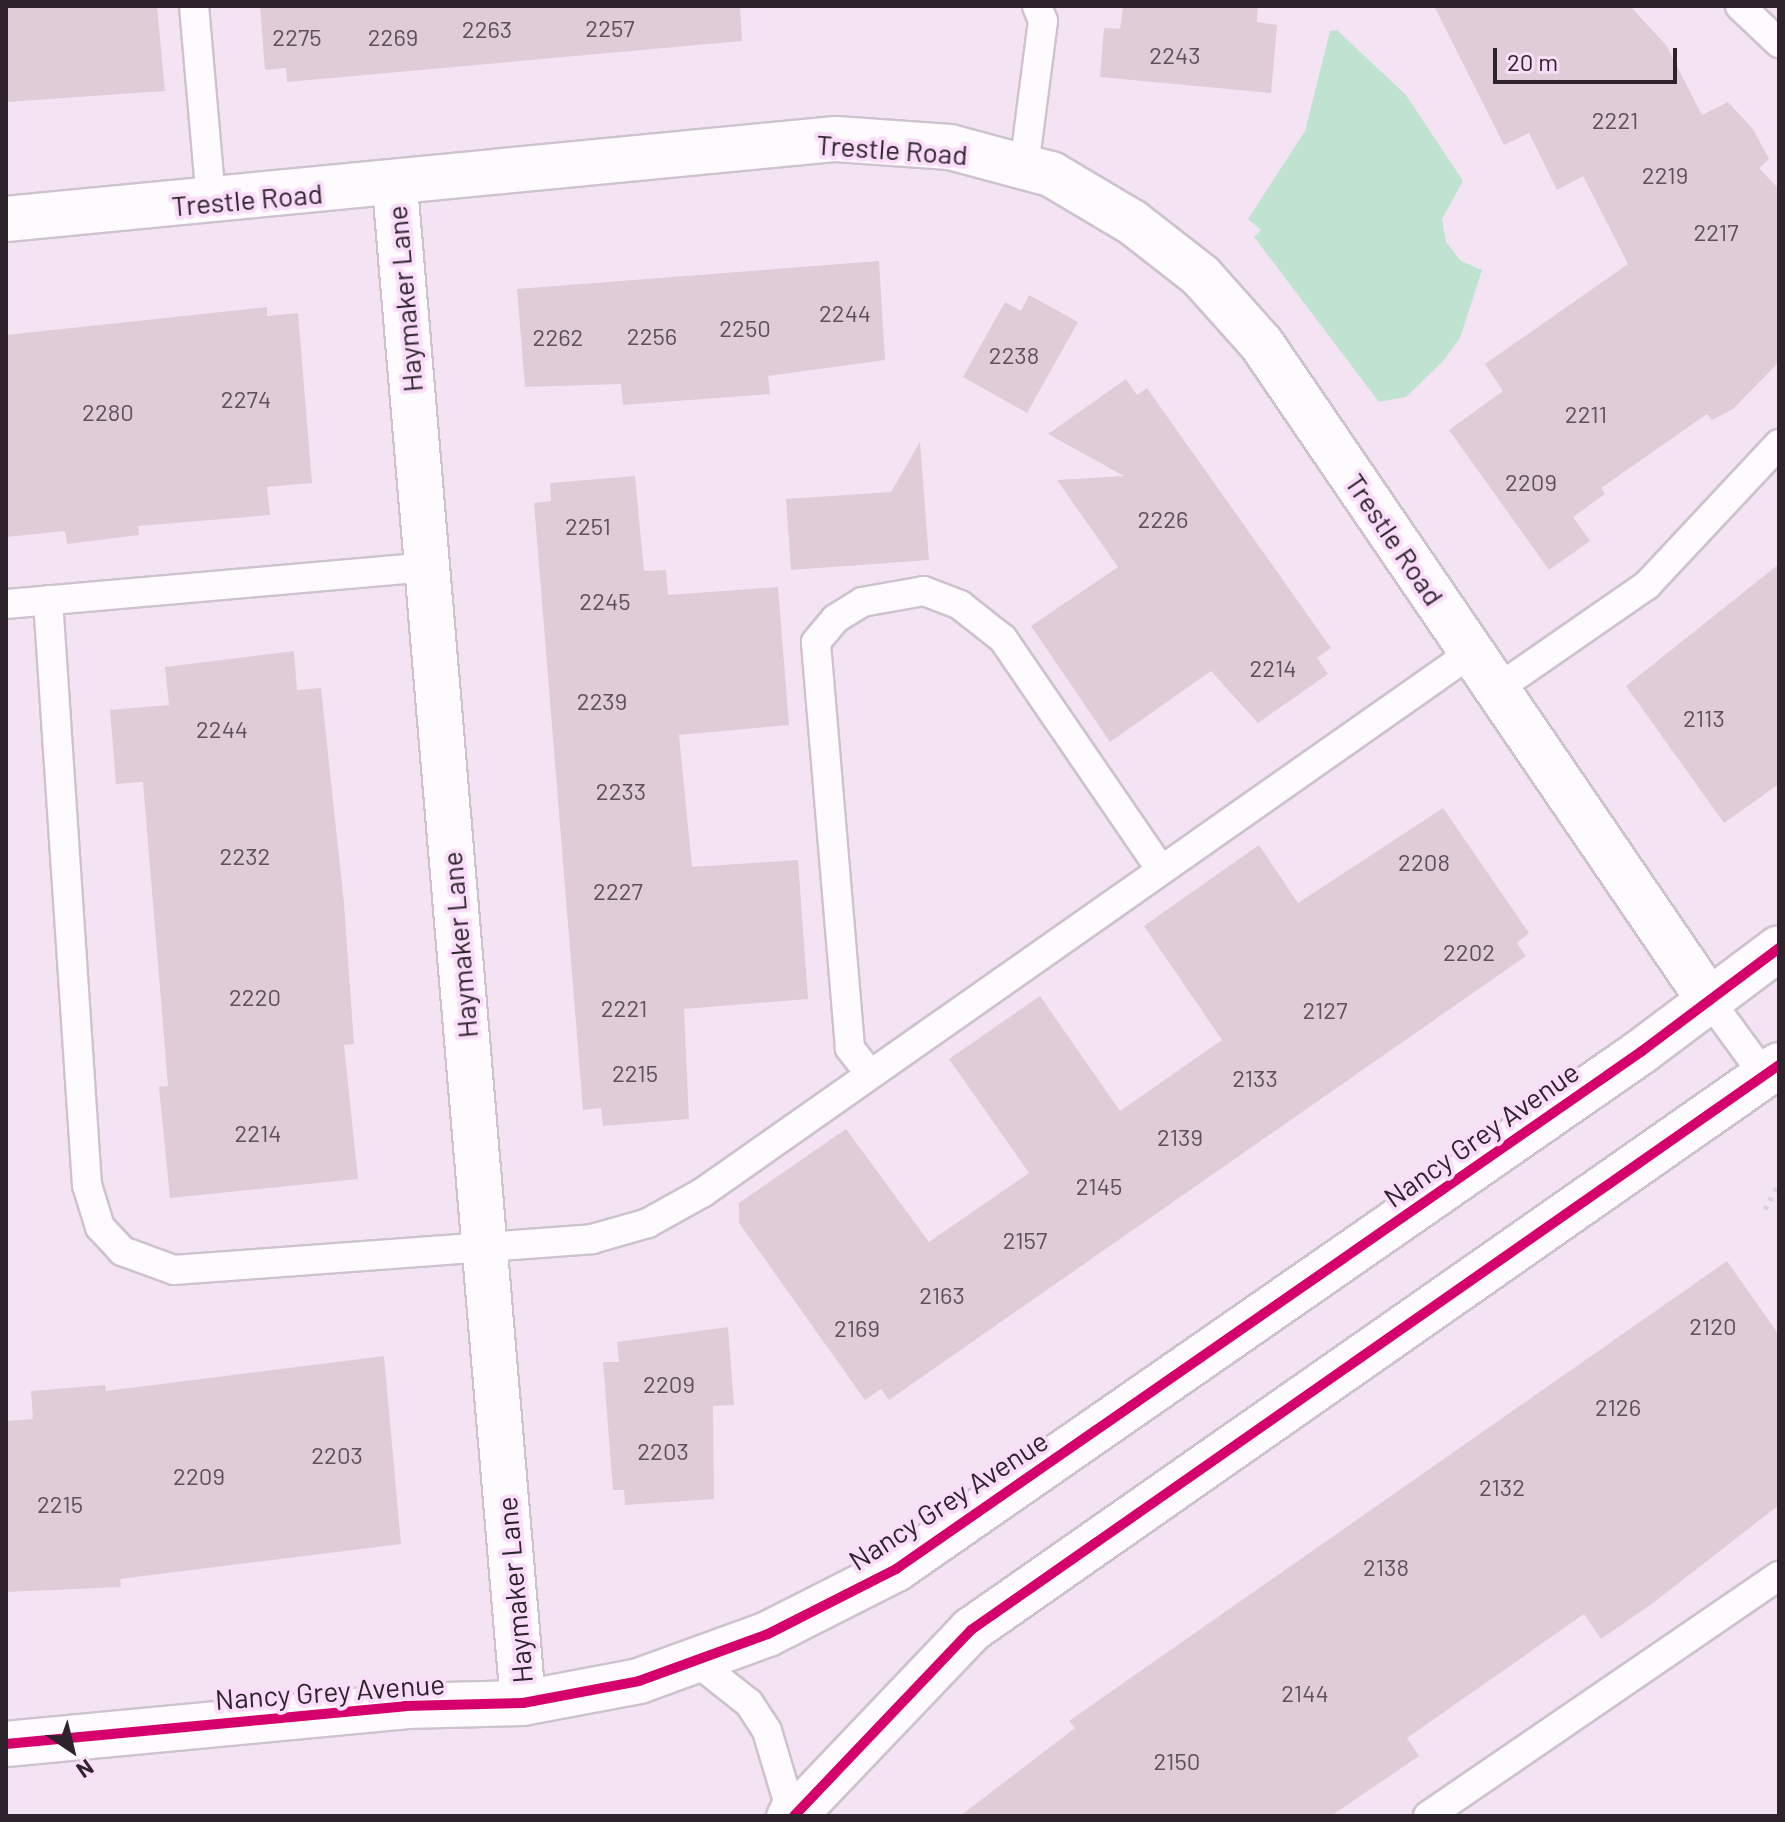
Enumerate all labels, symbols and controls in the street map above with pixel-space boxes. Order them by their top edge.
house number: 2257 [585,14,635,42]
house number: 2263 [462,15,512,43]
house number: 2275 [272,23,322,51]
house number: 2269 [368,23,418,51]
scale bar [1497,32,1681,82]
house number: 2243 [1149,41,1201,69]
text: 20 m [1507,47,1558,76]
house number: 2221 [1592,106,1638,134]
street label: Trestle Road [815,127,969,171]
house number: 2219 [1642,161,1688,189]
street label: Trestle Road [170,176,324,222]
street label: Haymaker Lane [379,204,429,394]
house number: 2217 [1693,218,1739,246]
house number: 2244 [819,299,871,327]
house number: 2250 [719,314,771,342]
house number: 2256 [627,322,677,350]
house number: 2262 [533,323,583,351]
house number: 2238 [989,341,1039,369]
house number: 2274 [221,385,271,413]
house number: 2280 [82,398,134,426]
house number: 2211 [1565,400,1607,428]
street label: Trestle Road [1339,467,1451,611]
house number: 2209 [1505,468,1557,496]
house number: 2226 [1138,505,1188,533]
house number: 2251 [565,512,611,540]
house number: 2245 [579,587,631,615]
house number: 2214 [1249,654,1297,682]
house number: 2239 [577,687,627,715]
house number: 2113 [1683,704,1725,732]
house number: 2244 [196,715,248,743]
house number: 2233 [596,777,646,805]
house number: 2232 [220,842,270,870]
house number: 2208 [1398,848,1450,876]
street label: Haymaker Lane [434,850,484,1040]
house number: 2227 [593,877,643,905]
house number: 2202 [1443,938,1495,966]
house number: 2220 [229,983,281,1011]
house number: 2221 [601,994,647,1022]
house number: 2127 [1302,996,1348,1024]
street label: Nancy Grey Avenue [1377,1054,1585,1214]
house number: 2215 [612,1059,658,1087]
house number: 2133 [1232,1064,1278,1092]
house number: 2214 [234,1119,282,1147]
house number: 2139 [1157,1123,1203,1151]
house number: 2145 [1076,1172,1122,1200]
house number: 2157 [1003,1226,1047,1254]
house number: 2163 [919,1281,965,1309]
house number: 2120 [1689,1312,1737,1340]
house number: 2169 [834,1314,880,1342]
house number: 2209 [643,1370,695,1398]
house number: 2126 [1595,1393,1641,1421]
street label: Nancy Grey Avenue [842,1423,1054,1577]
house number: 2203 [637,1437,689,1465]
house number: 2203 [311,1441,363,1469]
house number: 2209 [173,1462,225,1490]
house number: 2132 [1479,1473,1525,1501]
house number: 2215 [37,1490,83,1518]
street label: Haymaker Lane [489,1495,539,1685]
house number: 2138 [1363,1553,1409,1581]
street label: Nancy Grey Avenue [214,1666,446,1716]
house number: 2144 [1281,1679,1329,1707]
north arrow [32,1710,112,1790]
house number: 2150 [1154,1747,1200,1775]
text: N [72,1755,99,1785]

